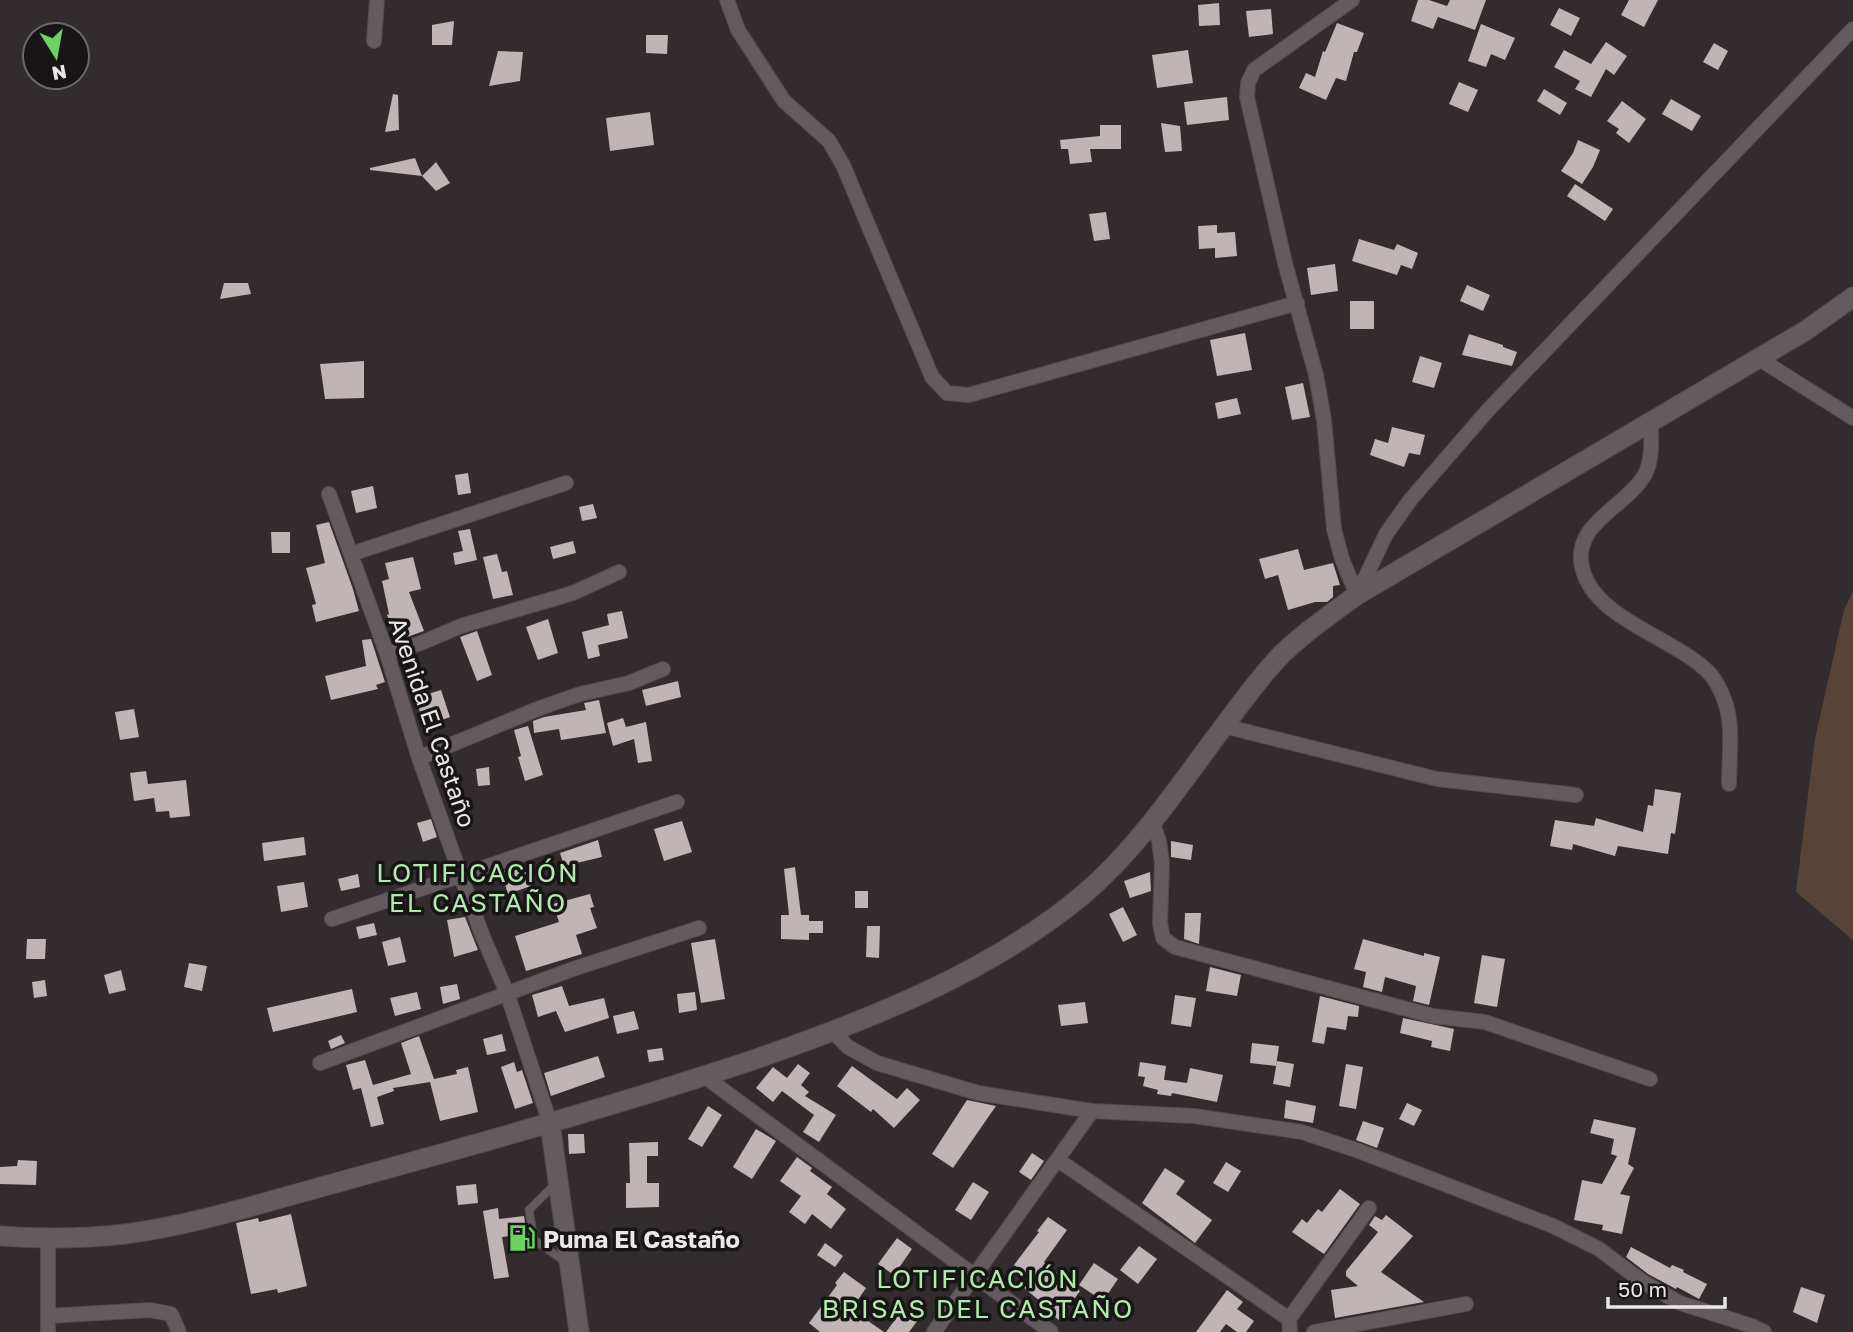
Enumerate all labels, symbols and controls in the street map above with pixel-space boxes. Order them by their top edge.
north arrow [21,21,91,91]
text: N [50,61,69,86]
street label: Avenida El Castaño [383,613,483,831]
district label: LOTIFICACIÓN EL CASTAÑO [376,857,580,918]
fuel station icon: Puma El Castaño [507,1223,537,1253]
place label: Puma El Castaño [543,1224,740,1253]
district label: LOTIFICACIÓN BRISAS DEL CASTAÑO [822,1263,1134,1324]
scale bar [1608,1266,1725,1310]
text: 50 m [1618,1276,1667,1302]

